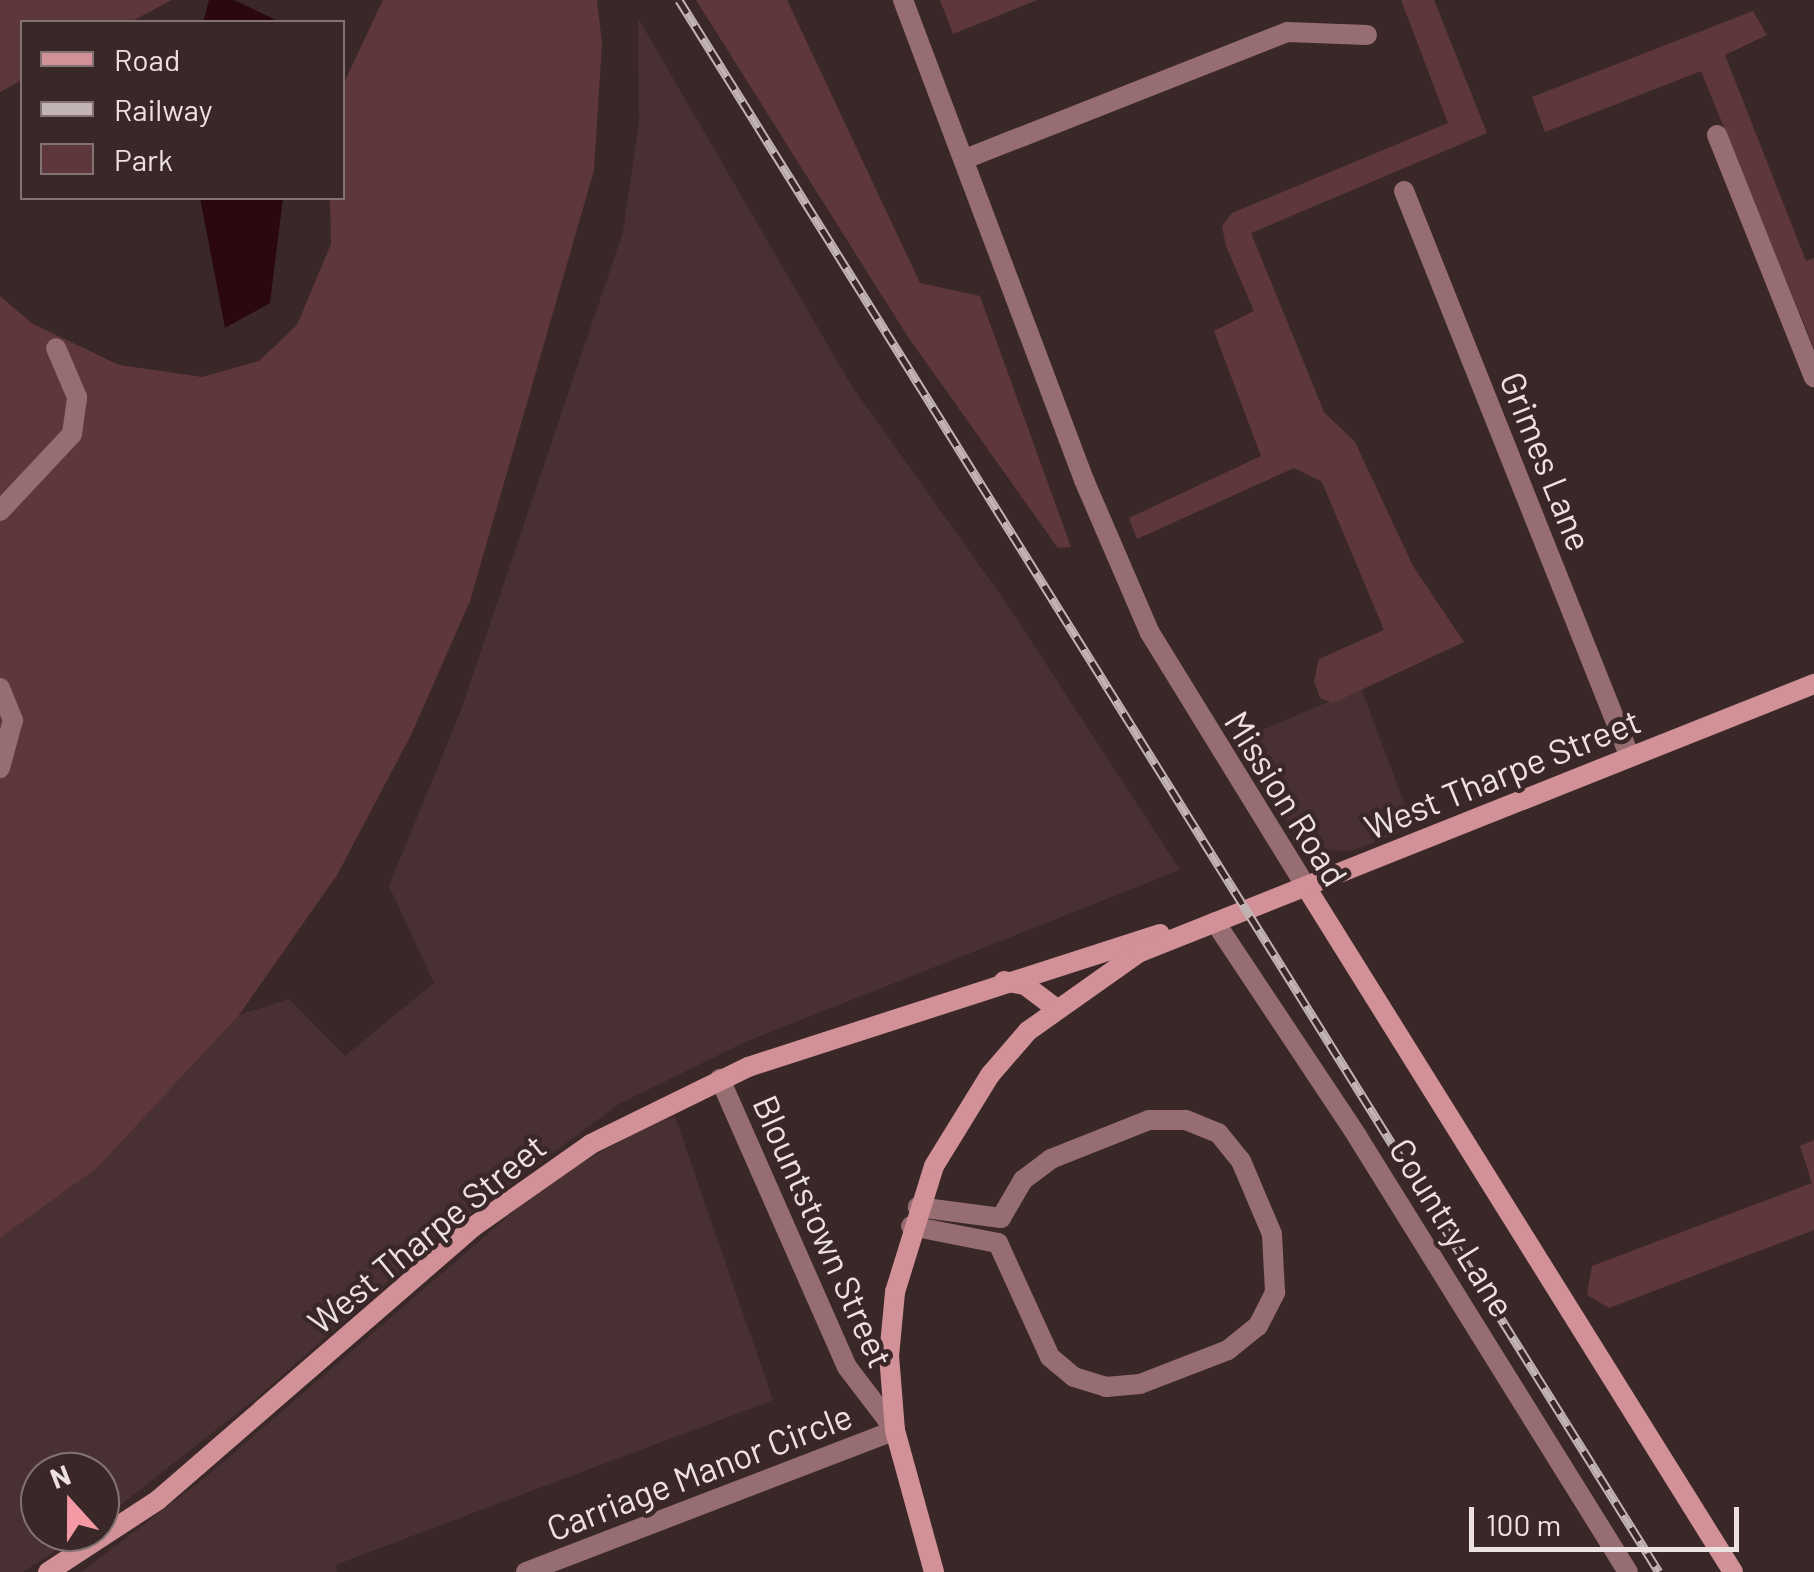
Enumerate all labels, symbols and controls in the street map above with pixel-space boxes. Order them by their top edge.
legend [20,20,345,200]
text: Road [114,41,180,77]
text: Railway [114,91,213,127]
text: Park [114,141,173,177]
street label: Grimes Lane [1492,365,1602,557]
street label: West Tharpe Street [1358,699,1646,847]
street label: Mission Road [1217,703,1357,893]
street label: Blountstown Street [745,1088,903,1374]
street label: West Tharpe Street [299,1124,553,1342]
street label: Country Lane [1382,1130,1524,1324]
street label: Carriage Manor Circle [540,1393,858,1549]
north arrow [20,1452,120,1552]
text: N [45,1457,75,1495]
scale bar [1474,1487,1744,1549]
text: 100 m [1486,1506,1561,1542]

